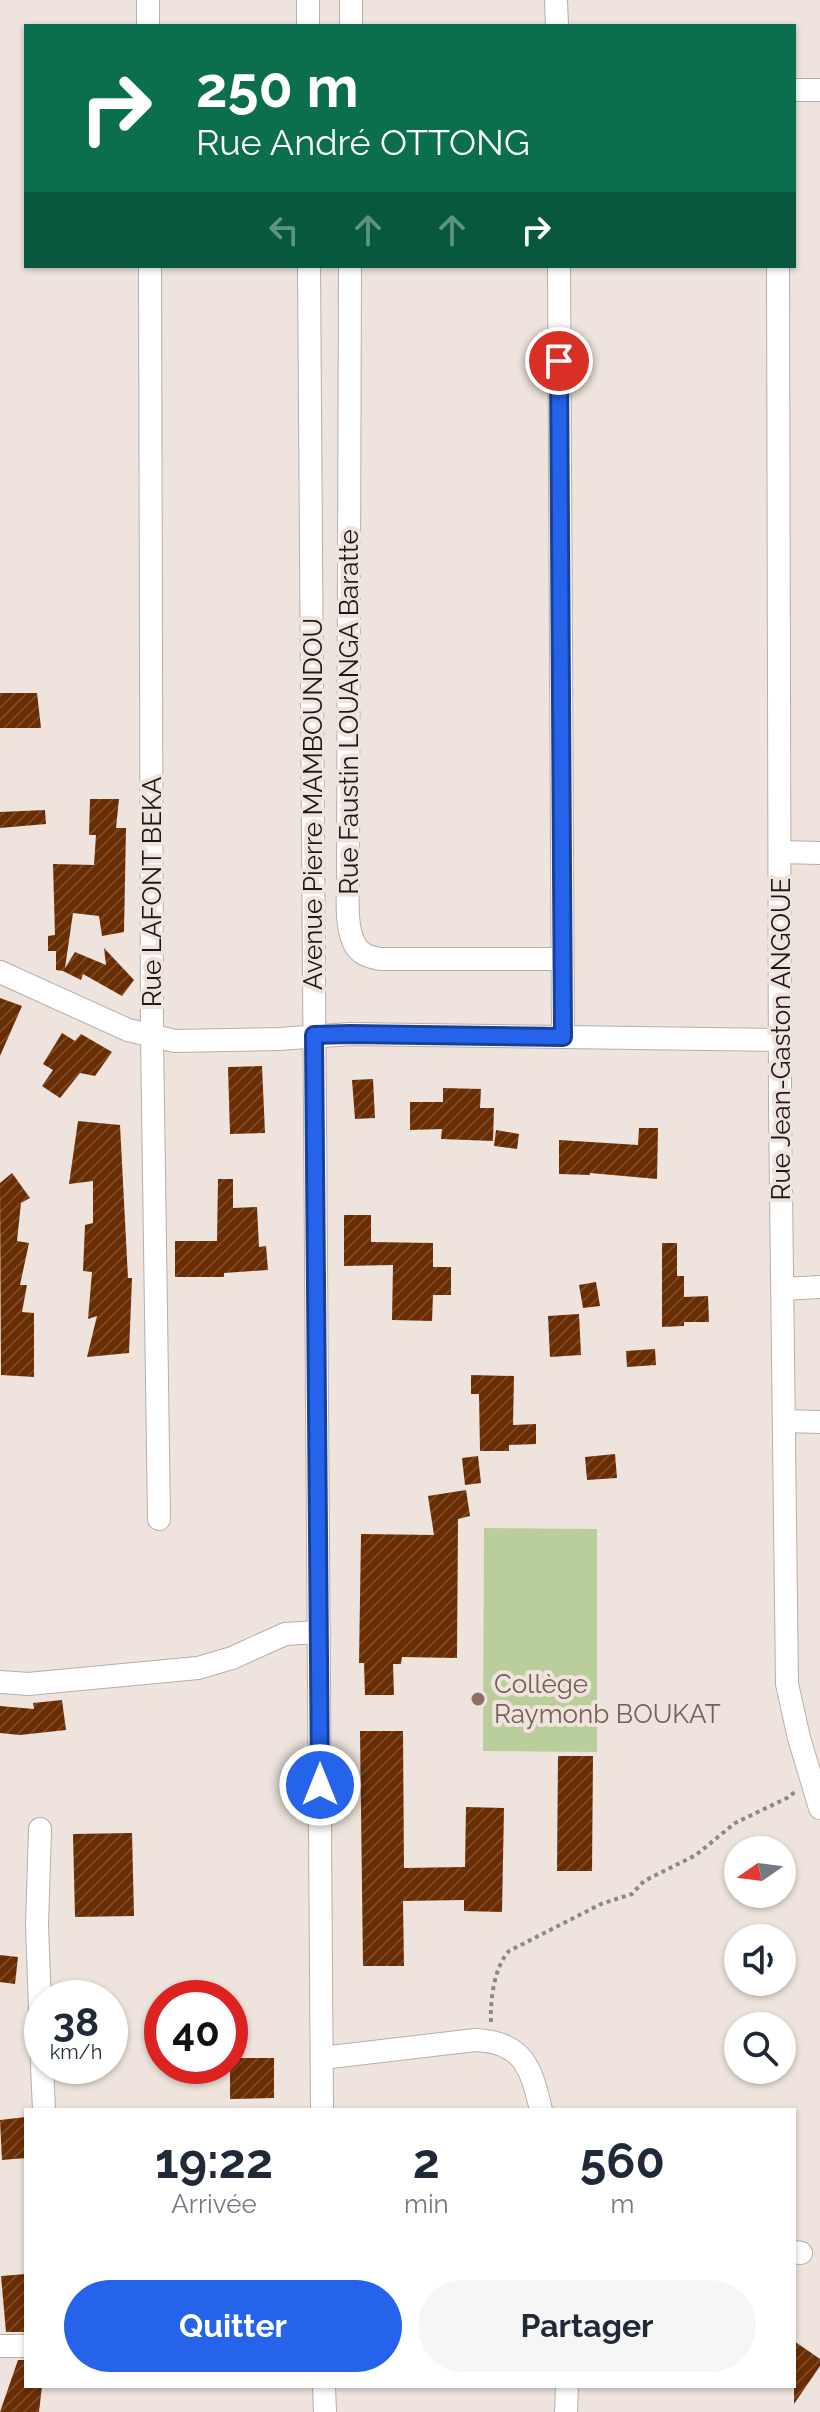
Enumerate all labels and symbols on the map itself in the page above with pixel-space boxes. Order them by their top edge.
pin [525,327,593,395]
street label: Rue Faustin LOUANGA Baratte [334,529,364,895]
street label: Avenue Pierre MAMBOUNDOU [298,618,328,990]
street label: Rue LAFONT BEKA [137,776,167,1007]
street label: Rue Jean-Gaston ANGOUE [766,878,796,1200]
place label: Collège Raymonb BOUKAT [494,1669,721,1729]
marker: Collège Raymonb BOUKAT [469,1690,487,1708]
position arrow [278,1743,362,1827]
north arrow [724,1836,796,1908]
speed limit sign: 40 [144,1980,248,2084]

